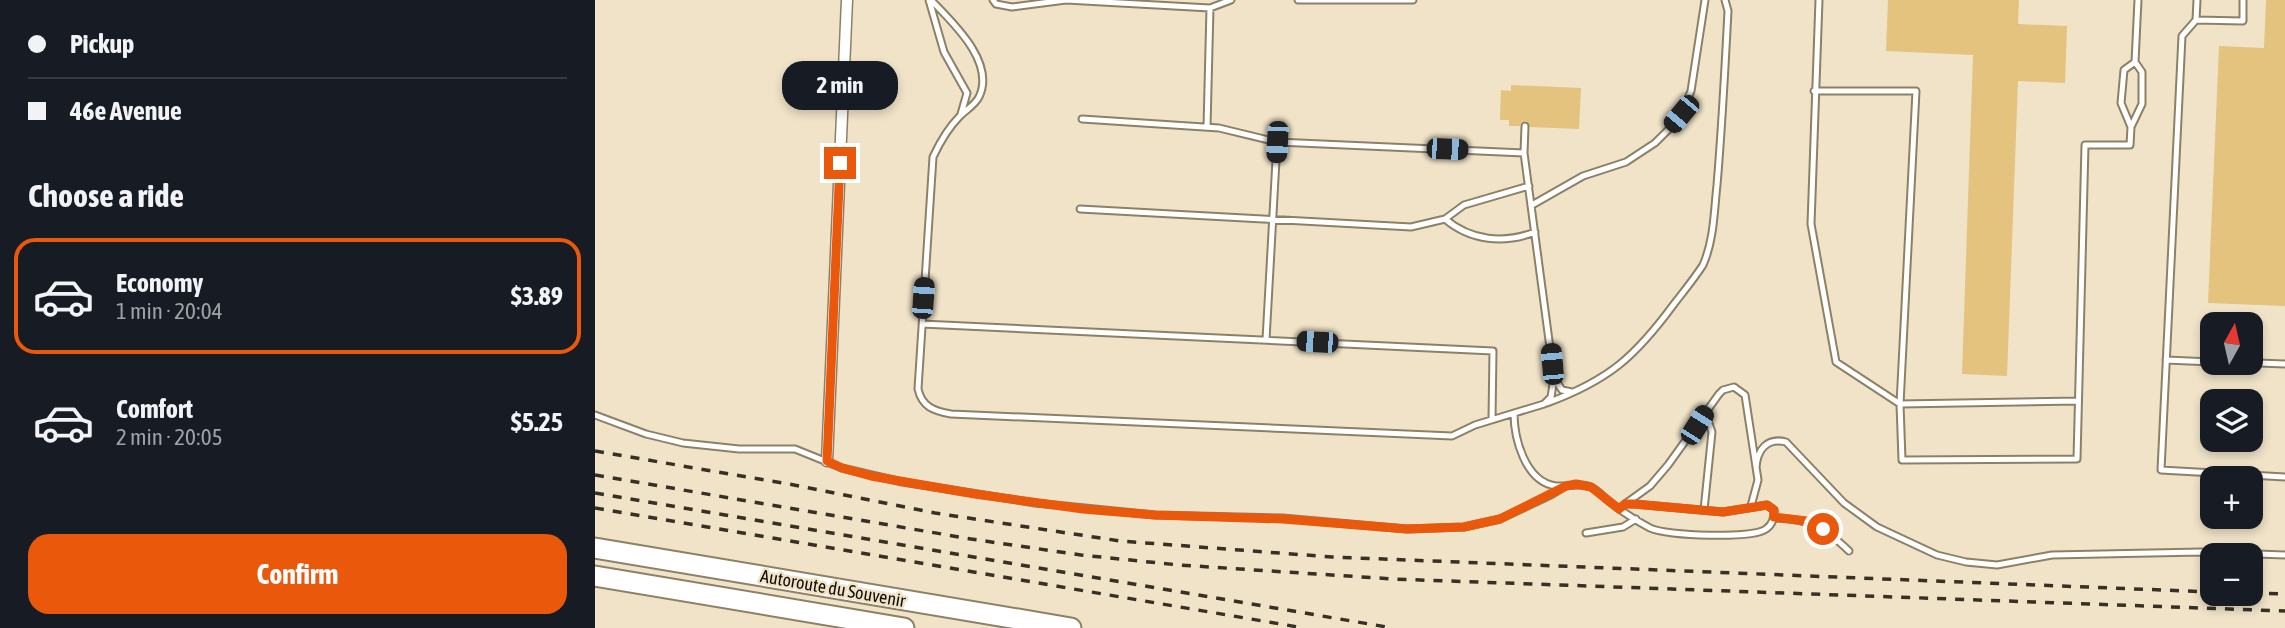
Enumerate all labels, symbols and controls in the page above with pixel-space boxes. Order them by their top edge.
text: Pickup [70,29,134,59]
callout: 2 min [782,61,898,110]
text: 2 min [817,72,863,98]
car [1660,91,1703,137]
text: 46e Avenue [70,96,182,126]
car [1266,120,1289,164]
car [1426,138,1469,160]
route end [824,147,856,179]
text: Choose a ride [28,177,184,214]
icon: car [32,265,95,328]
text: Economy [116,268,203,298]
car [912,276,935,320]
text: $3.89 [511,281,563,311]
text: 1 min · 20:04 [116,298,222,324]
north arrow [2200,312,2263,374]
map controls [2200,312,2263,606]
car [1296,330,1339,354]
car [1540,342,1565,386]
button: layers [2200,389,2263,452]
icon: car [32,391,95,454]
text: Comfort [116,394,193,424]
car [1677,402,1718,448]
text: $5.25 [511,407,563,437]
text: 2 min · 20:05 [116,424,222,450]
button: + [2200,466,2263,529]
route start [1807,513,1839,545]
button: Confirm [28,534,567,614]
button: − [2200,543,2263,606]
street label: Autoroute du Souvenir [759,565,908,611]

